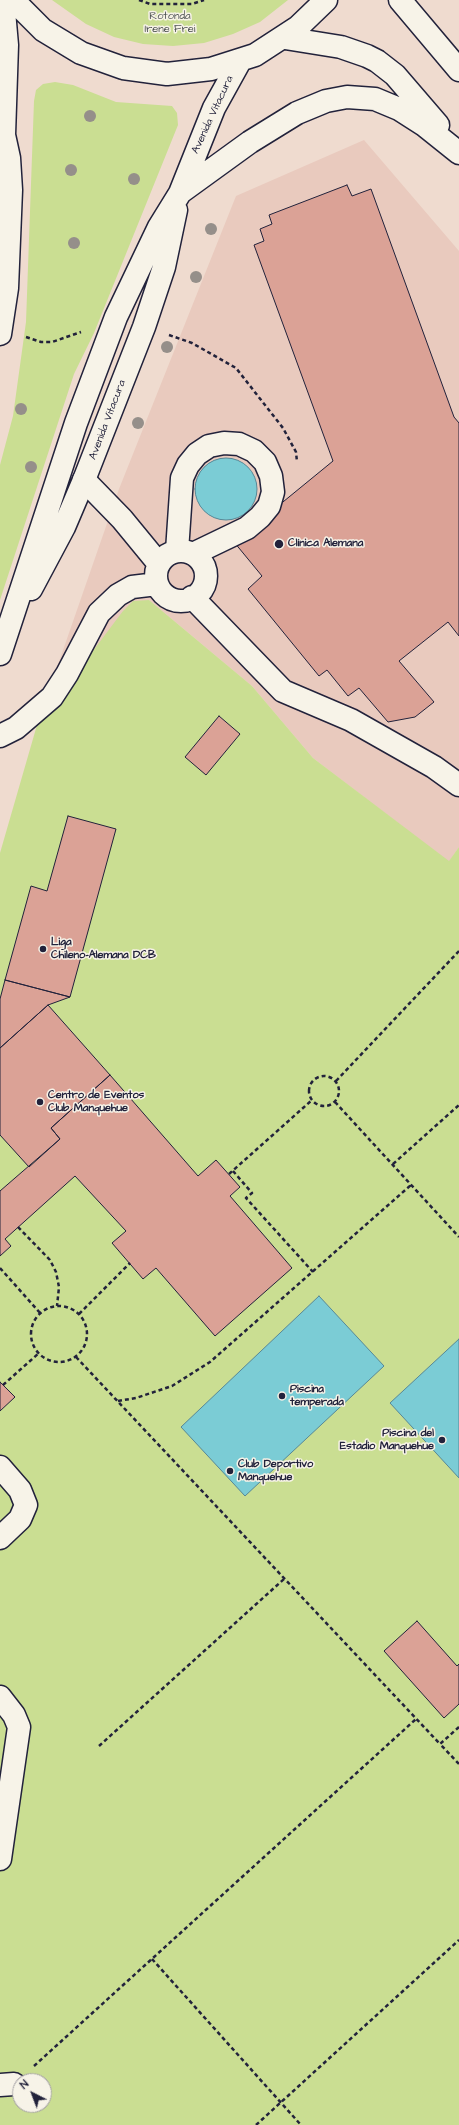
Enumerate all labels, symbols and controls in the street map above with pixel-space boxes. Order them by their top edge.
park label: Rotonda Irene Frei [145,10,195,36]
street label: Avenida Vitacura [189,74,237,156]
street label: Avenida Vitacura [87,378,129,462]
place label: Clínica Alemana [288,537,363,551]
marker: Clínica Alemana [273,538,285,550]
place label: Liga Chileno-Alemana DCB [51,936,156,962]
marker: Liga Chileno-Alemana DCB [38,944,48,954]
place label: Centro de Eventos Club Manquehue [48,1089,144,1115]
marker: Centro de Eventos Club Manquehue [35,1097,45,1107]
place label: Piscina temperada [290,1383,344,1409]
marker: Piscina temperada [277,1391,287,1401]
place label: Piscina del Estadio Manquehue [340,1427,434,1453]
marker: Piscina del Estadio Manquehue [437,1435,447,1445]
place label: Club Deportivo Manquehue [238,1458,313,1484]
marker: Club Deportivo Manquehue [225,1466,235,1476]
north arrow [12,2073,52,2113]
text: N [17,2077,32,2092]

